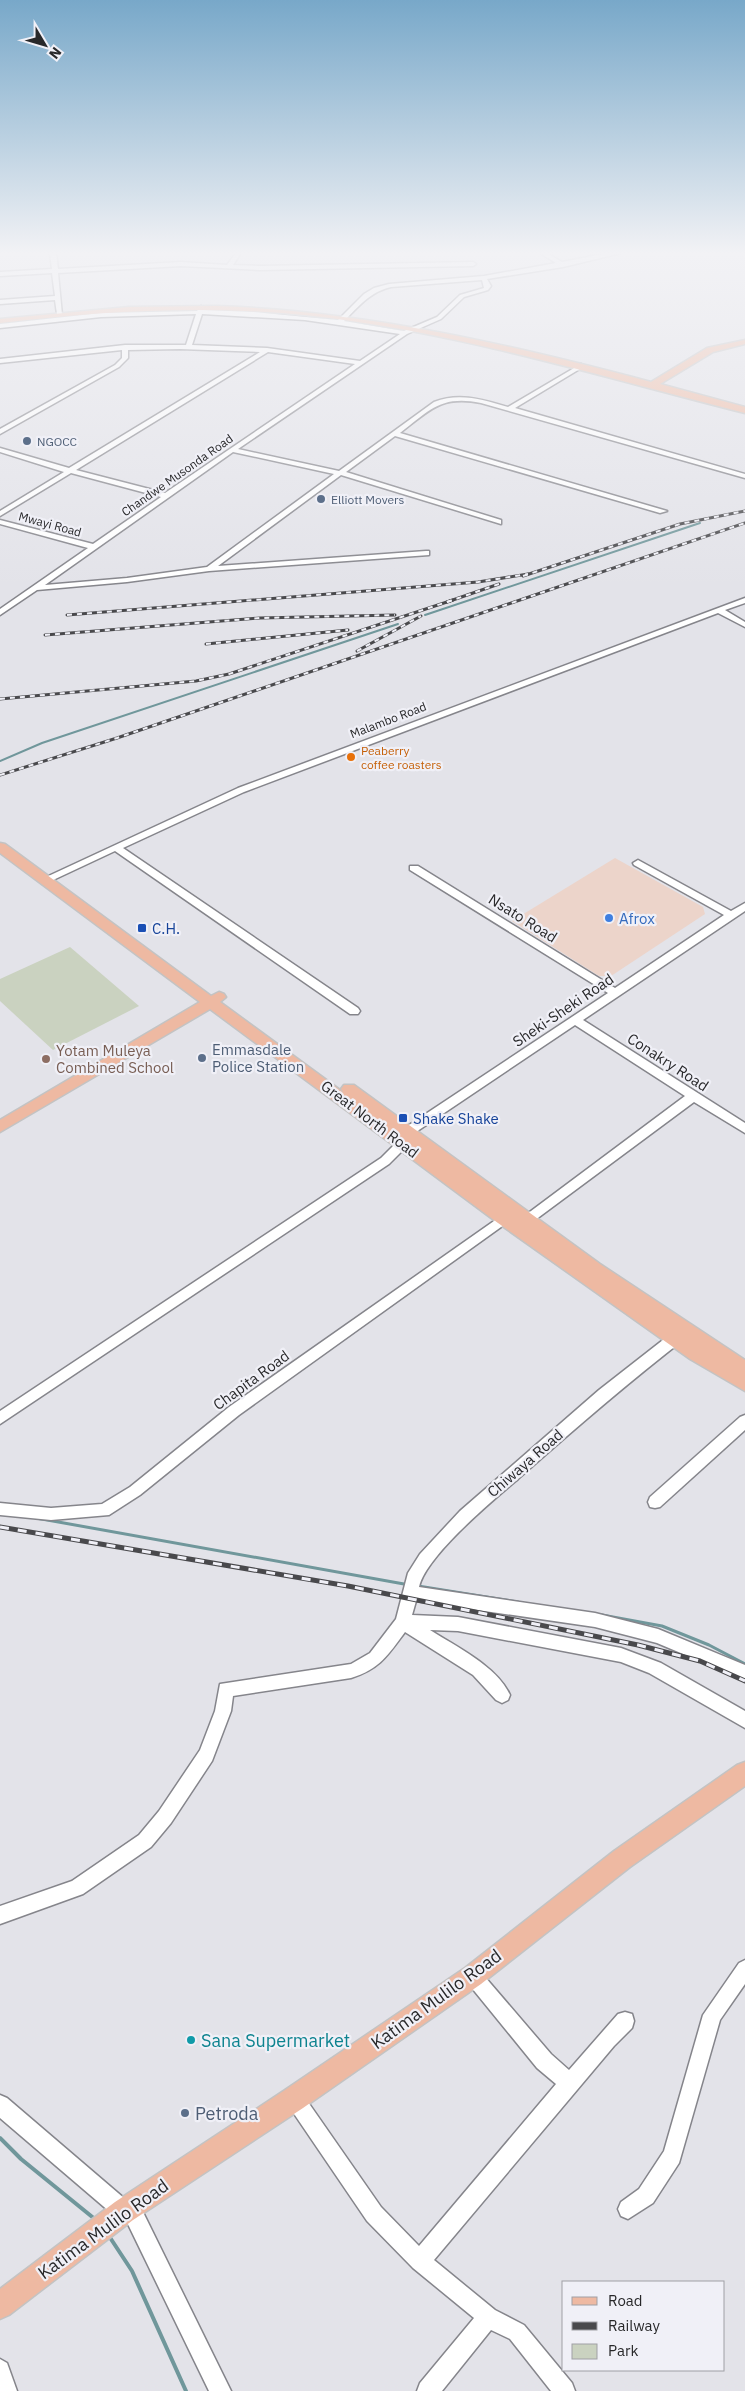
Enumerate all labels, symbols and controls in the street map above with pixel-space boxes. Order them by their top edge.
north arrow [20,20,70,70]
text: N [45,43,65,63]
street label: Chandwe Musonda Road [118,431,236,519]
place label: NGOCC [37,434,78,449]
marker: NGOCC [21,435,33,447]
place label: Elliott Movers [331,492,405,507]
marker: Elliott Movers [315,493,327,505]
street label: Mwayi Road [17,508,83,540]
street label: Malambo Road [348,699,428,741]
place label: Peaberry coffee roasters [361,743,442,772]
marker: Peaberry coffee roasters [345,751,357,763]
street label: Nsato Road [485,889,561,947]
place label: Afrox [619,909,655,928]
marker: Afrox [603,912,615,924]
place label: C.H. [152,919,180,938]
marker: C.H. [136,922,148,934]
street label: Sheki-Sheki Road [509,969,617,1051]
street label: Conakry Road [624,1029,712,1095]
place label: Emmasdale Police Station [212,1040,304,1076]
place label: Yotam Muleya Combined School [56,1041,174,1077]
marker: Emmasdale Police Station [196,1052,208,1064]
marker: Yotam Muleya Combined School [40,1053,52,1065]
street label: Great North Road [317,1076,423,1162]
place label: Shake Shake [413,1109,499,1128]
marker: Shake Shake [397,1112,409,1124]
street label: Chapita Road [209,1346,293,1414]
street label: Chiwaya Road [483,1425,567,1501]
street label: Katima Mulilo Road [366,1944,506,2054]
place label: Sana Supermarket [201,2029,350,2052]
marker: Sana Supermarket [185,2034,197,2046]
place label: Petroda [195,2102,259,2125]
marker: Petroda [179,2107,191,2119]
street label: Katima Mulilo Road [33,2174,173,2284]
legend [562,2281,725,2371]
text: Road [608,2291,643,2310]
text: Railway [608,2316,661,2335]
text: Park [608,2341,638,2360]

